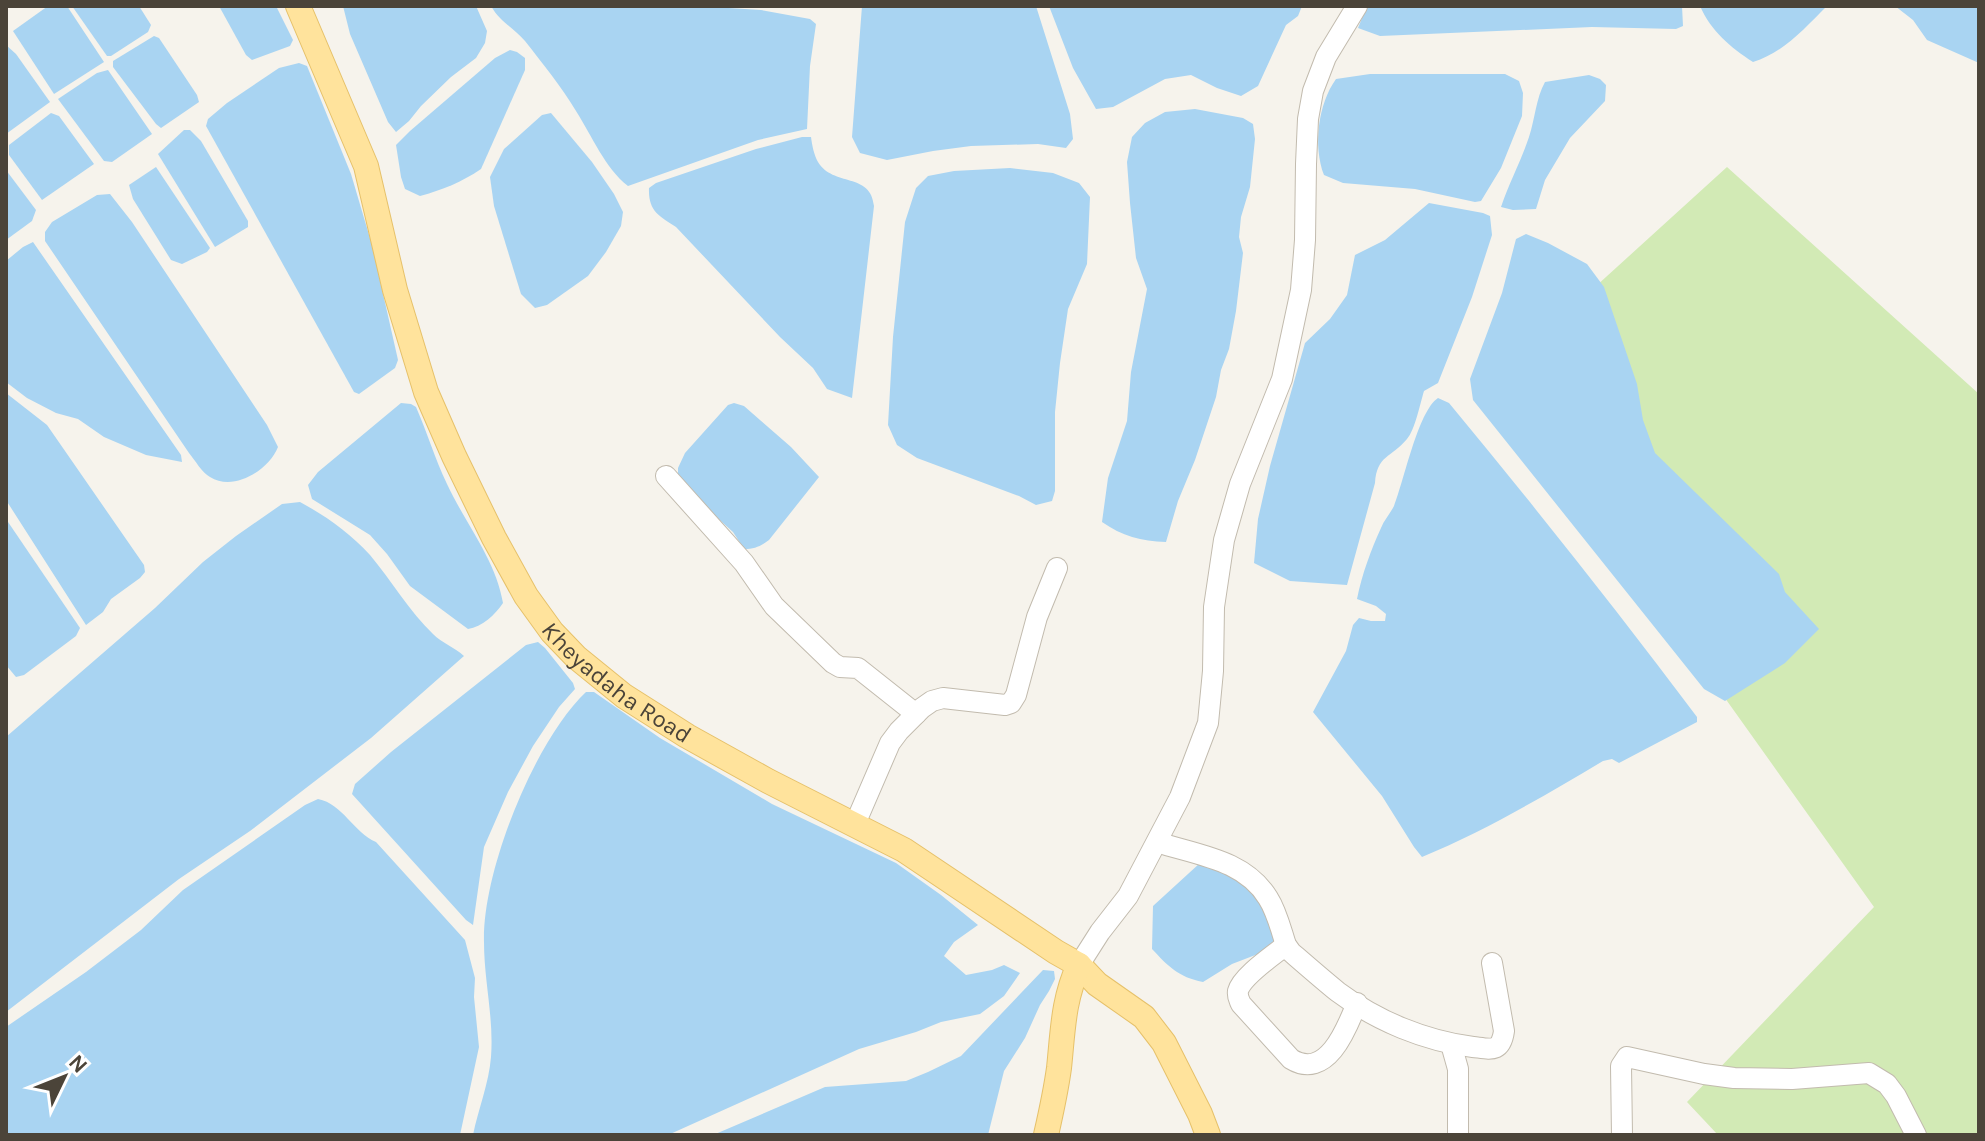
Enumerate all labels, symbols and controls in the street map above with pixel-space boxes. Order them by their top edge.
street label: Kheyadaha Road [536,617,696,749]
north arrow [24,1037,104,1117]
text: N [63,1049,93,1079]

